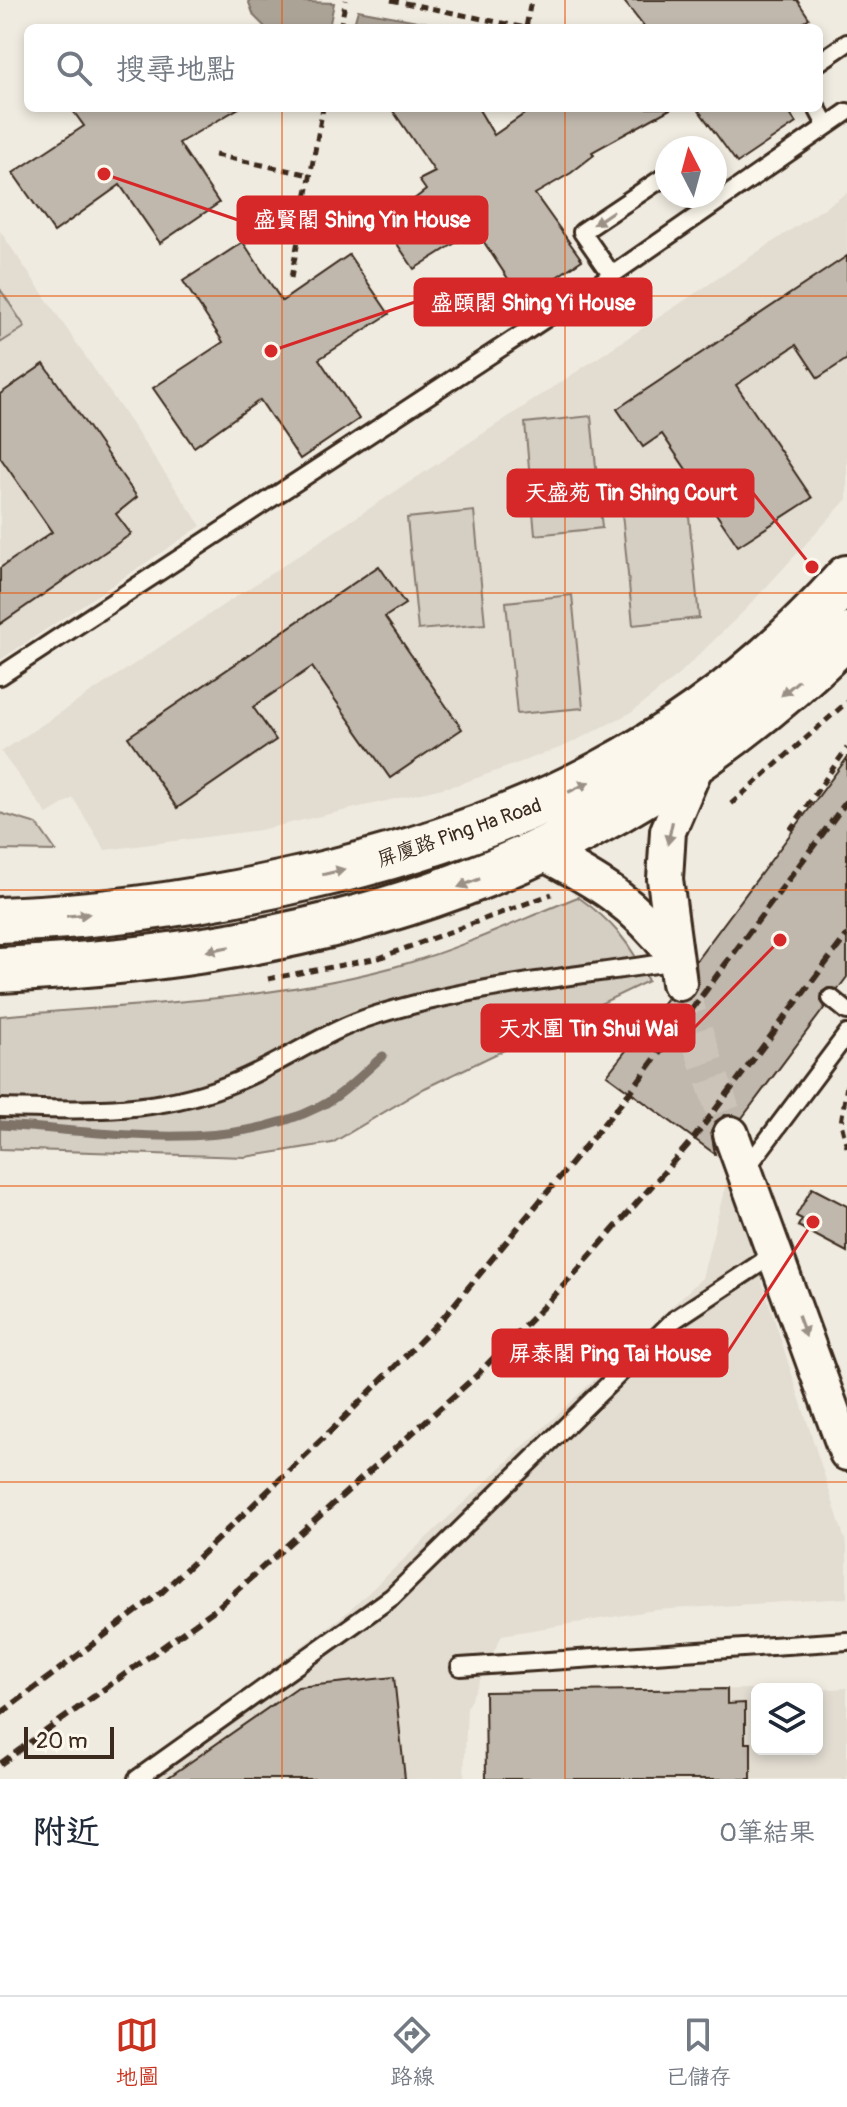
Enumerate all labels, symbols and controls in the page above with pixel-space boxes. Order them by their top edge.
search box [24,24,823,112]
icon: search [52,46,96,90]
text: 搜尋地點 [116,51,236,88]
north arrow [655,136,727,208]
callout: 盛賢閣 Shing Yin House [238,197,487,243]
text: 盛賢閣 Shing Yin House [254,206,472,234]
one-way arrow [592,210,613,225]
callout: 盛頤閣 Shing Yi House [415,279,651,325]
text: 盛頤閣 Shing Yi House [431,289,636,317]
callout: 天盛苑 Tin Shing Court [508,470,753,516]
text: 天盛苑 Tin Shing Court [525,479,738,507]
one-way arrow [781,679,801,696]
one-way arrow [567,780,590,794]
street label: 屏廈路 Ping Ha Road [374,793,545,872]
one-way arrow [663,821,675,846]
one-way arrow [322,865,347,878]
one-way arrow [457,877,481,890]
one-way arrow [66,908,91,921]
one-way arrow [205,944,230,956]
callout: 天水圍 Tin Shui Wai [482,1005,694,1051]
text: 天水圍 Tin Shui Wai [498,1015,678,1043]
one-way arrow [796,1314,809,1338]
callout: 屏泰閣 Ping Tai House [493,1330,727,1376]
text: 屏泰閣 Ping Tai House [509,1340,712,1368]
map controls [751,1683,823,1755]
button: layers [751,1683,823,1755]
scale bar [24,1723,114,1759]
text: 20 m [36,1727,88,1755]
text: 附近 [32,1811,100,1854]
text: 0筆結果 [719,1817,815,1849]
tab: 地圖 [115,2013,160,2091]
tab: 路線 [390,2013,435,2091]
tab: 已儲存 [665,2013,732,2091]

